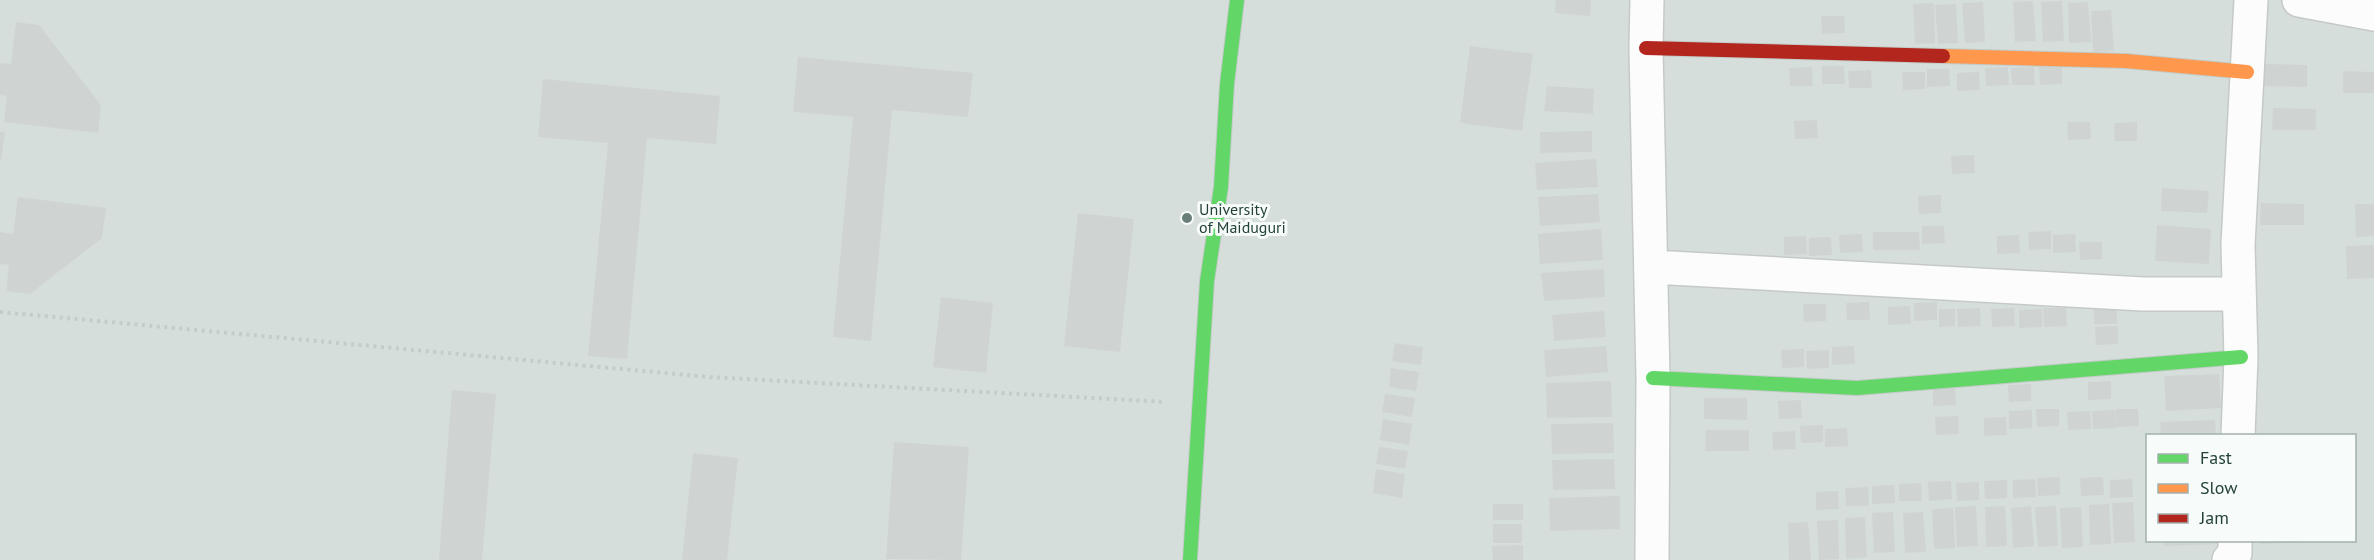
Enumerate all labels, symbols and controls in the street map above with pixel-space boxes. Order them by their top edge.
place label: University of Maiduguri [1199,199,1286,237]
marker: University of Maiduguri [1180,211,1194,225]
legend [2146,434,2356,542]
text: Fast [2200,446,2232,469]
text: Slow [2200,476,2238,499]
text: Jam [2199,506,2229,529]

